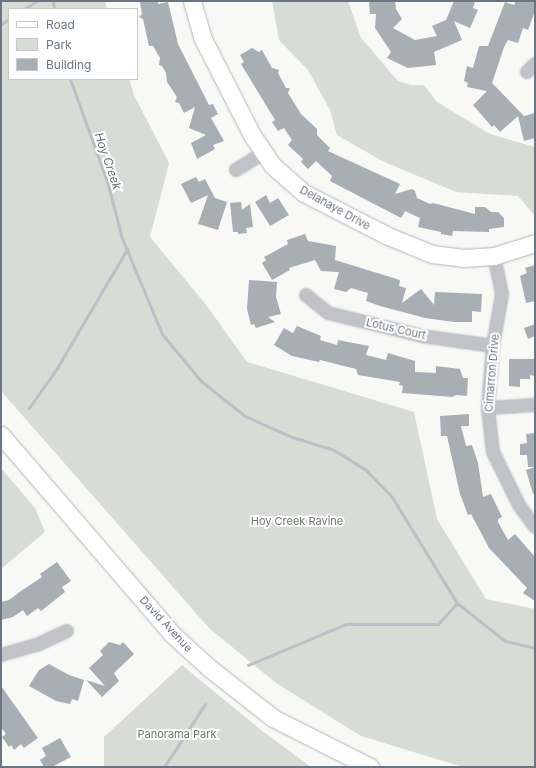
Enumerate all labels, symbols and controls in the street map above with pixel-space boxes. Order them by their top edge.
legend [8,8,138,80]
text: Road [46,17,75,32]
text: Park [46,37,72,52]
text: Building [46,57,91,72]
water label: Hoy Creek [92,131,124,191]
street label: Delahaye Drive [297,183,373,233]
street label: Lotus Court [365,316,427,342]
street label: Cimarron Drive [482,333,502,413]
park label: Hoy Creek Ravine [251,514,343,528]
street label: David Avenue [137,593,195,655]
park label: Panorama Park [137,727,217,741]

